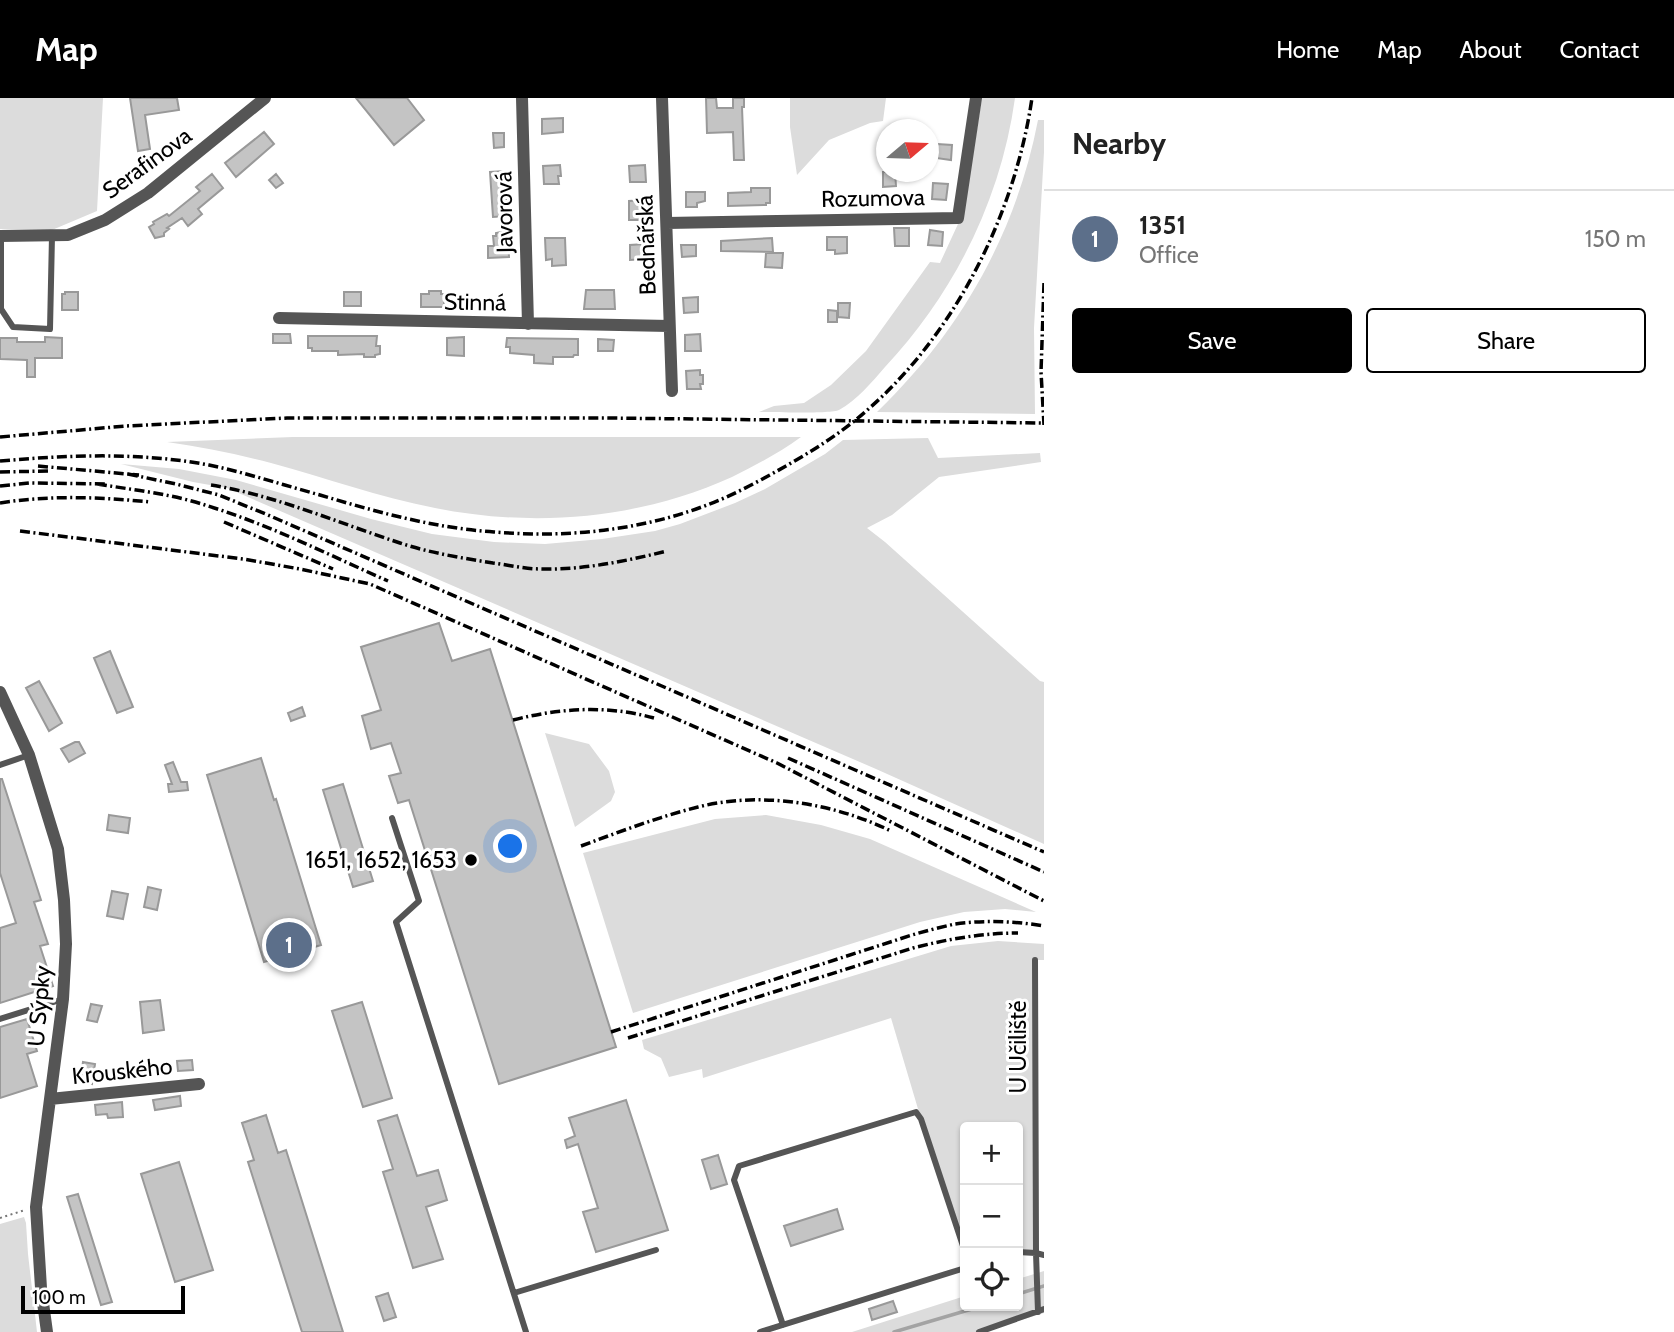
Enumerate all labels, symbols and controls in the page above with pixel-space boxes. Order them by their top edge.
text: Map [35,29,98,69]
text: Home [1276,35,1339,64]
text: Map [1377,35,1422,64]
text: About [1460,35,1522,64]
text: Contact [1560,35,1639,64]
north arrow [876,119,939,182]
street label: Serafinova [97,121,197,205]
text: Nearby [1072,125,1166,162]
street label: Javorová [489,171,519,254]
street label: Rozumova [821,183,925,213]
street label: Bednářská [630,194,662,296]
text: 1351 [1139,209,1186,241]
text: 1 [1091,225,1099,253]
text: 150 m [1585,225,1646,253]
text: Office [1139,241,1199,269]
street label: Stinná [444,287,506,317]
button: Save [1072,308,1352,373]
button: Share [1366,308,1646,373]
your location [493,829,527,863]
place label: 1651, 1652, 1653 [306,846,457,874]
marker: 1651, 1652, 1653 [463,852,479,868]
pin: 1 [266,919,312,971]
street label: U Sýpky [22,964,57,1048]
street label: U Učiliště [1004,1000,1032,1094]
street label: Krouského [70,1052,174,1090]
map controls [960,1122,1023,1311]
button: + [960,1122,1023,1185]
button: − [960,1185,1023,1248]
button: locate [960,1248,1023,1311]
scale bar [21,1283,186,1315]
text: 100 m [32,1286,86,1309]

